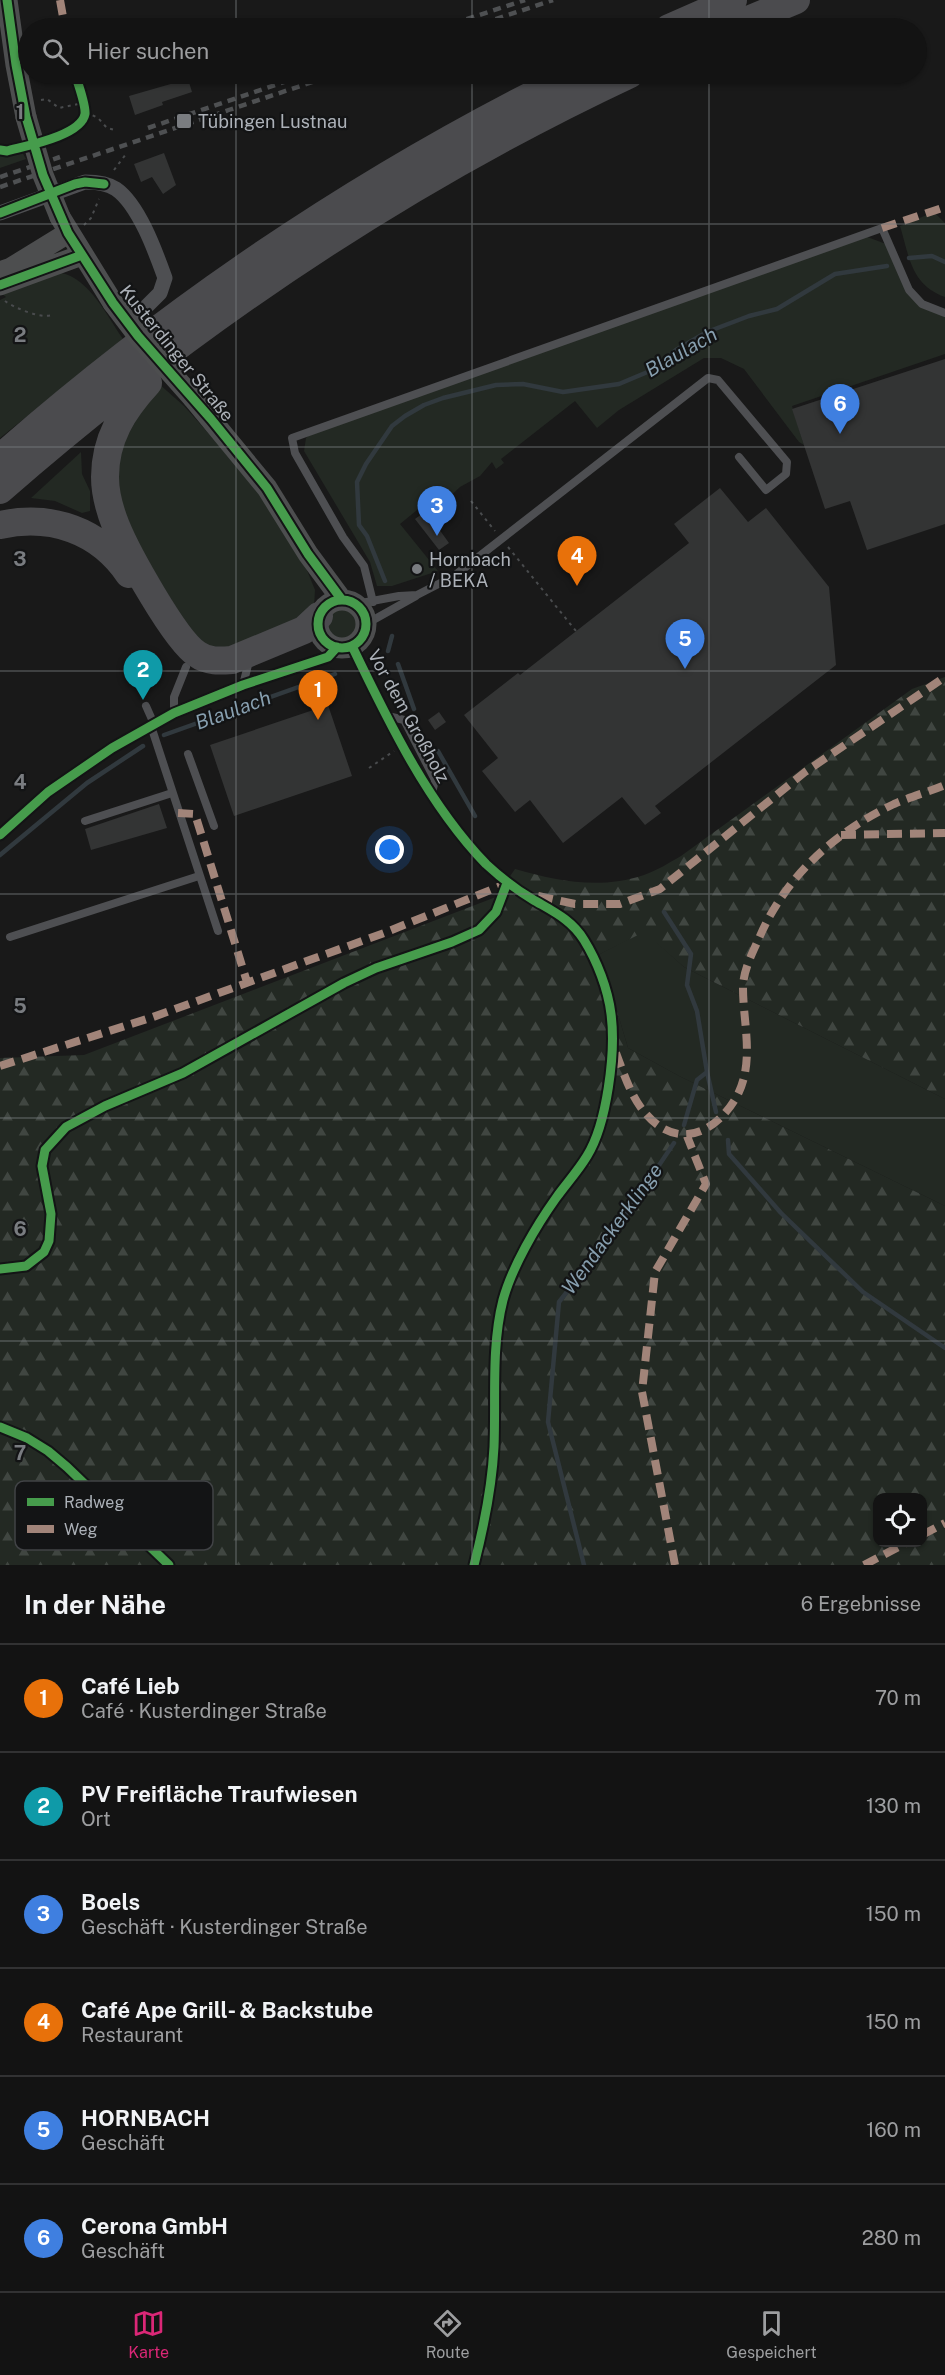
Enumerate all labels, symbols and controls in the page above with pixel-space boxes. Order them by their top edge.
search box [18,18,927,84]
icon: search [39,35,72,68]
text: Hier suchen [87,38,209,64]
text: 1 [16,100,24,124]
place label: Tübingen Lustnau [198,111,347,132]
marker: Tübingen Lustnau [175,112,193,130]
street label: Kusterdinger Straße [116,281,238,425]
water label: Blaulach [641,322,721,382]
text: 2 [14,323,26,347]
pin: 6 [820,384,860,434]
pin: 3 [418,486,456,536]
pin: 4 [558,536,596,586]
text: 3 [13,547,27,571]
place label: Hornbach / BEKA [429,549,511,591]
marker: Hornbach / BEKA [410,562,424,576]
pin: 5 [666,620,704,669]
street label: Vor dem Großholz [364,646,454,786]
pin: 2 [124,650,162,700]
pin: 1 [298,670,338,720]
water label: Blaulach [192,685,274,735]
text: 4 [13,770,27,794]
your location [375,835,404,864]
text: 5 [13,994,27,1018]
water label: Wendackerklinge [556,1159,668,1299]
text: 6 [13,1217,27,1241]
text: 7 [14,1441,26,1465]
legend [15,1481,213,1550]
text: Radweg [64,1493,124,1512]
map controls [873,1493,927,1547]
button: locate [873,1493,927,1547]
text: Weg [64,1520,98,1539]
text: In der Nähe [24,1589,166,1620]
text: 6 Ergebnisse [801,1592,921,1616]
text: Café Lieb [81,1673,180,1699]
text: 1 [39,1686,48,1710]
text: 70 m [875,1686,921,1710]
text: Café · Kusterdinger Straße [81,1699,327,1723]
text: PV Freifläche Traufwiesen [81,1781,358,1807]
text: 2 [37,1794,50,1818]
text: 130 m [866,1794,921,1818]
text: Ort [81,1807,111,1831]
text: Boels [81,1889,140,1915]
text: 3 [37,1902,50,1926]
text: 150 m [866,1902,921,1926]
text: Geschäft · Kusterdinger Straße [81,1915,368,1939]
text: Café Ape Grill- & Backstube [81,1997,373,2023]
text: 4 [37,2010,50,2034]
text: 150 m [866,2010,921,2034]
text: Restaurant [81,2023,183,2047]
text: HORNBACH [81,2105,210,2131]
text: 5 [37,2118,50,2142]
text: 160 m [866,2118,921,2142]
text: Geschäft [81,2131,165,2155]
text: Cerona GmbH [81,2213,228,2239]
text: 6 [37,2226,50,2250]
text: 280 m [862,2226,921,2250]
text: Geschäft [81,2239,165,2263]
tab: Karte [128,2307,169,2362]
tab: Route [426,2307,470,2362]
tab: Gespeichert [726,2307,817,2362]

